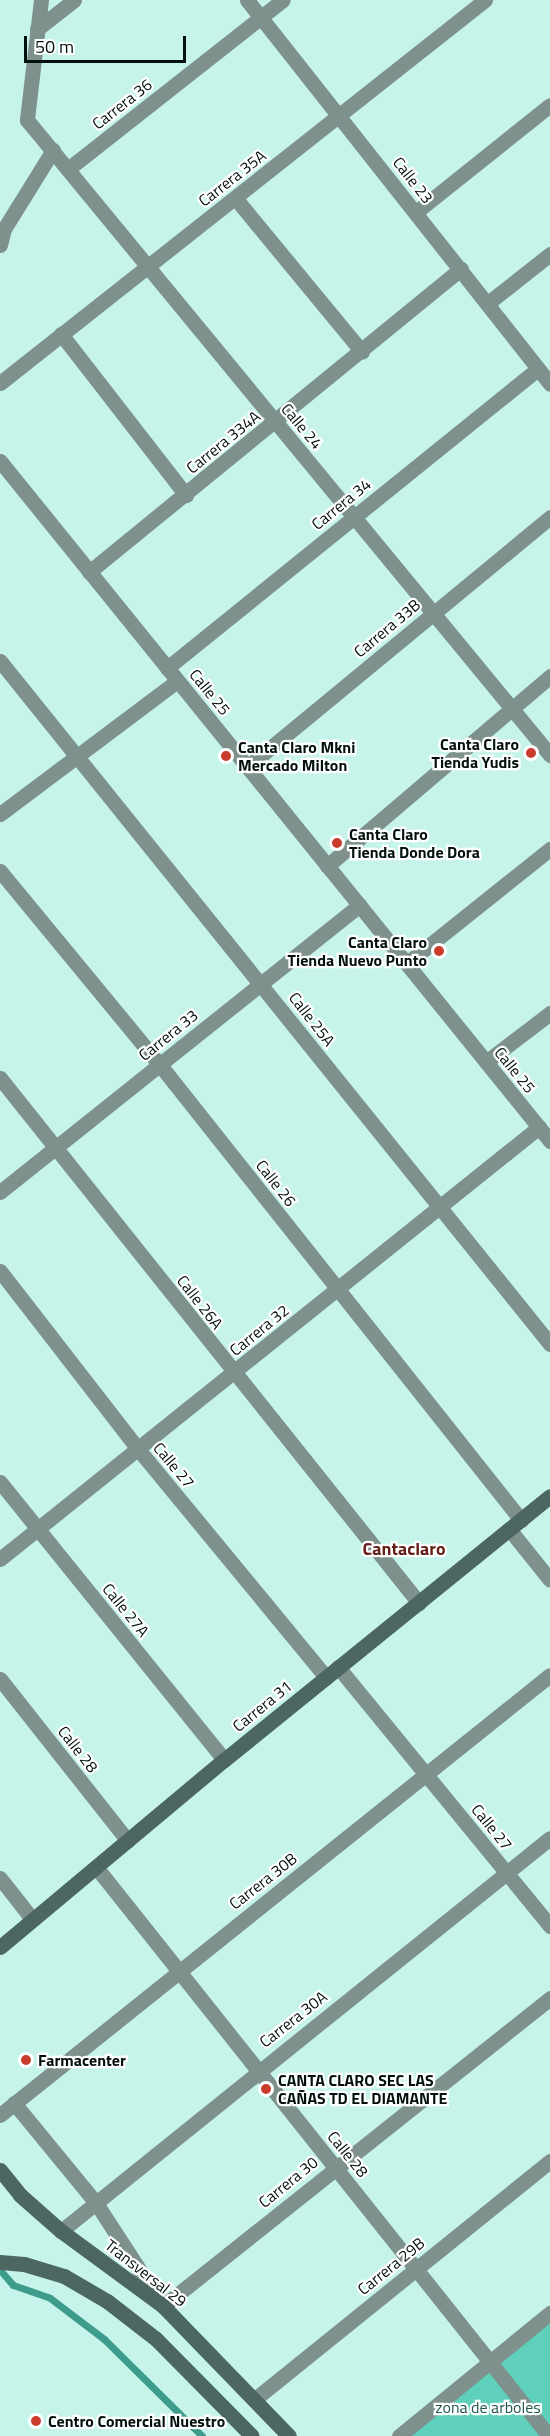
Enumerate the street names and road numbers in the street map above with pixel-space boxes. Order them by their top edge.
street label: Carrera 36 [88,75,156,133]
street label: Carrera 35A [194,146,270,210]
street label: Calle 23 [389,153,437,207]
street label: Calle 24 [277,399,327,453]
street label: Carrera 334A [182,406,264,478]
street label: Carrera 34 [307,474,375,534]
street label: Carrera 33B [350,595,424,661]
street label: Calle 25 [186,665,234,719]
street label: Calle 25A [285,988,339,1050]
street label: Carrera 33 [134,1005,202,1065]
street label: Calle 25 [491,1043,539,1097]
street label: Calle 26 [252,1156,300,1210]
street label: Calle 26A [173,1271,227,1333]
street label: Carrera 32 [225,1300,293,1360]
street label: Calle 27 [149,1438,199,1492]
street label: Calle 27A [99,1579,153,1641]
street label: Carrera 31 [228,1676,296,1736]
street label: Calle 28 [54,1722,102,1776]
street label: Calle 27 [468,1800,516,1854]
street label: Carrera 30B [225,1849,301,1913]
street label: Carrera 30A [255,1987,331,2051]
street label: Calle 28 [324,2127,372,2181]
street label: Carrera 30 [254,2152,322,2212]
street label: Carrera 29B [354,2233,428,2299]
street label: Transversal 29 [101,2235,191,2311]

